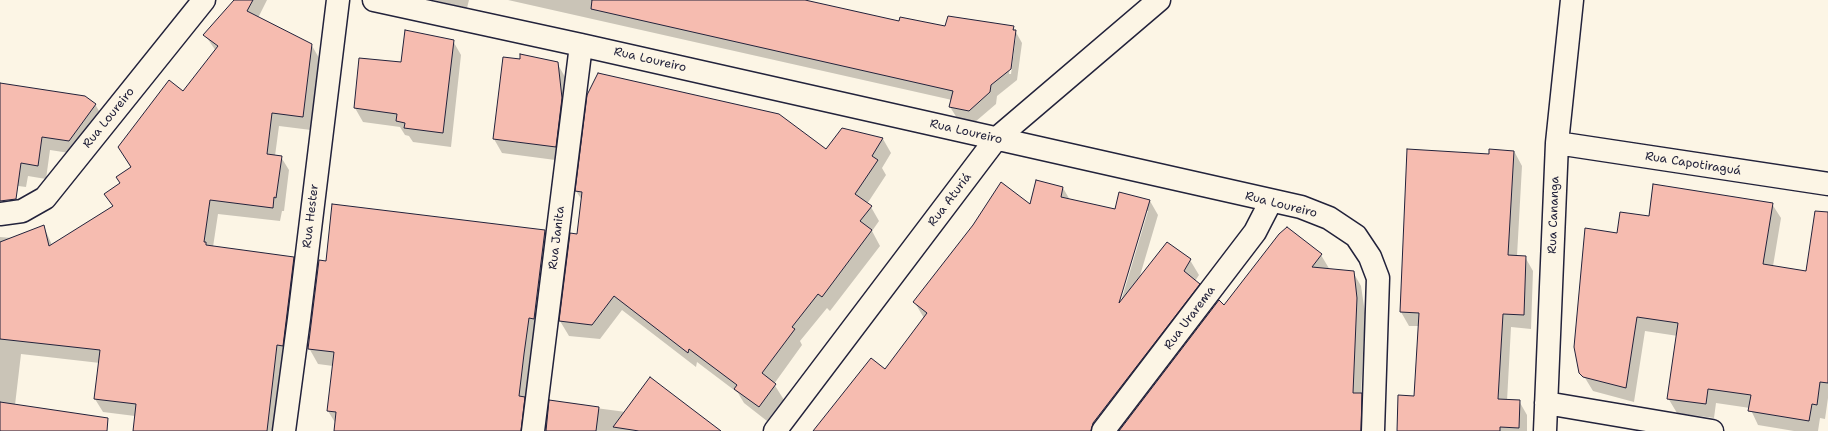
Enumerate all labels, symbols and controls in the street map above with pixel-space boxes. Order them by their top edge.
street label: Rua Loureiro [612,45,688,75]
street label: Rua Loureiro [80,85,138,151]
street label: Rua Loureiro [928,117,1004,147]
street label: Rua Capotiraguá [1644,149,1742,179]
street label: Rua Aturiá [925,171,975,229]
street label: Rua Cananga [1545,176,1563,254]
street label: Rua Hester [300,183,322,249]
street label: Rua Loureiro [1243,189,1319,221]
street label: Rua Janita [546,205,568,271]
street label: Rua Urarema [1161,283,1219,353]

